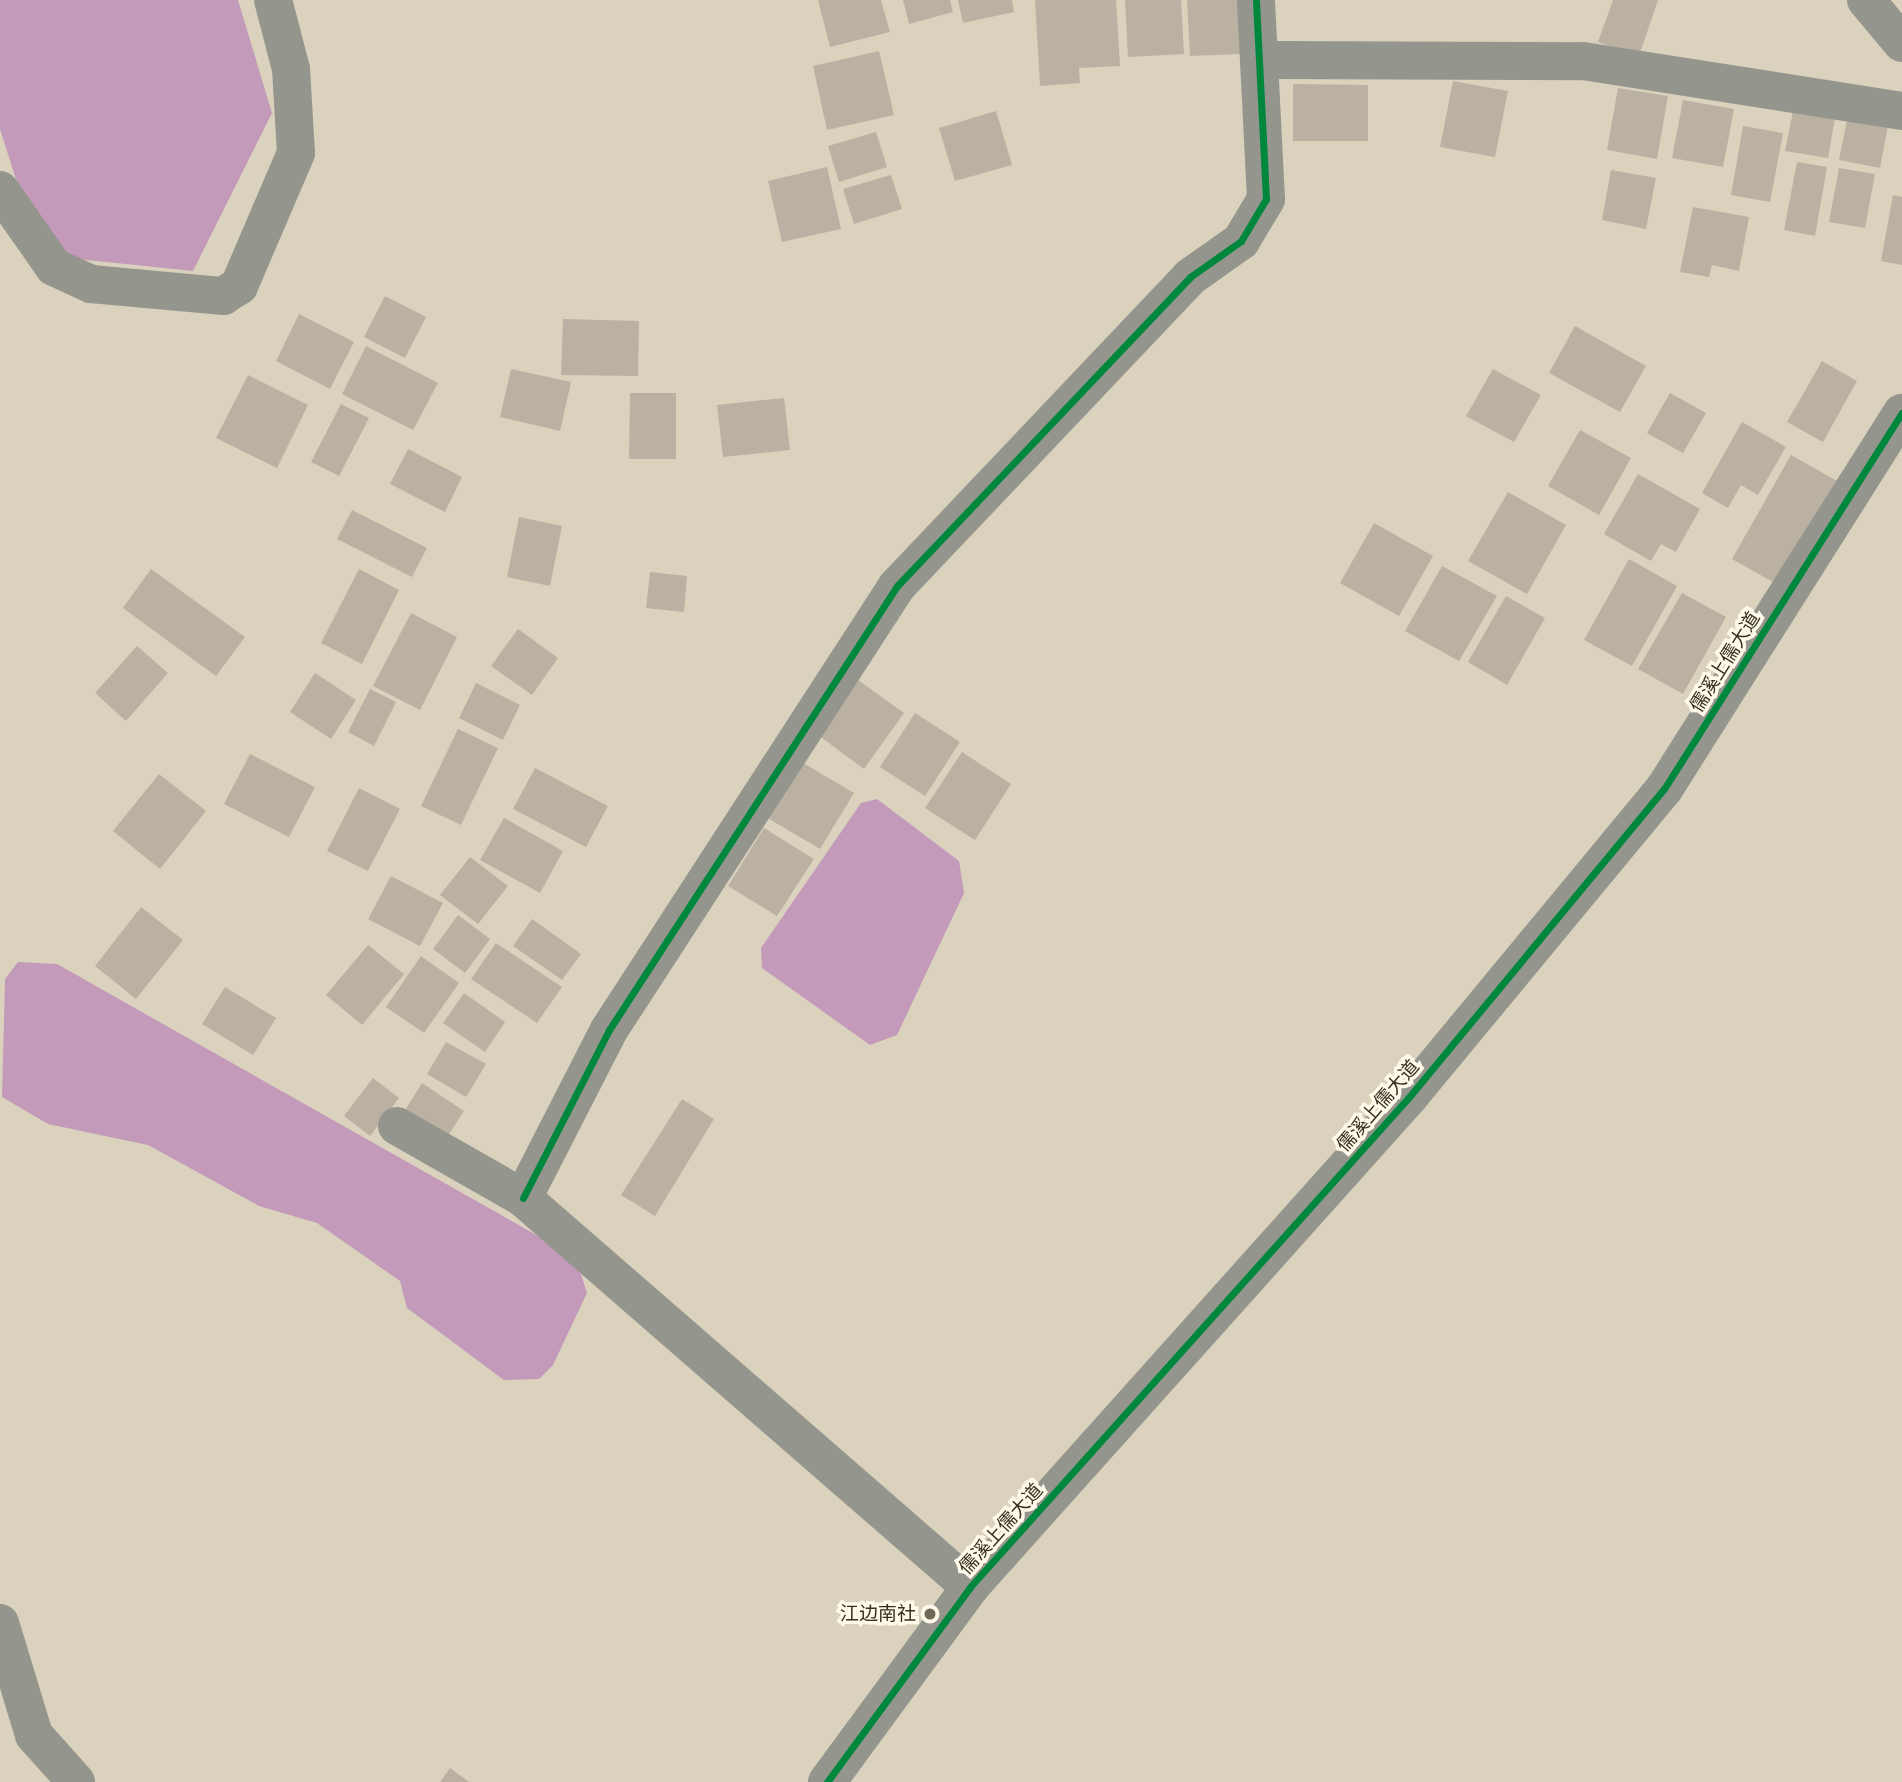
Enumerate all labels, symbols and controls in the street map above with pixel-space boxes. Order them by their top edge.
street label: 儒溪上儒大道 [1685,608,1765,716]
street label: 儒溪上儒大道 [1332,1056,1424,1156]
street label: 儒溪上儒大道 [954,1479,1048,1579]
place label: 江边南社 [840,1603,916,1625]
marker: 江边南社 [922,1606,938,1622]

